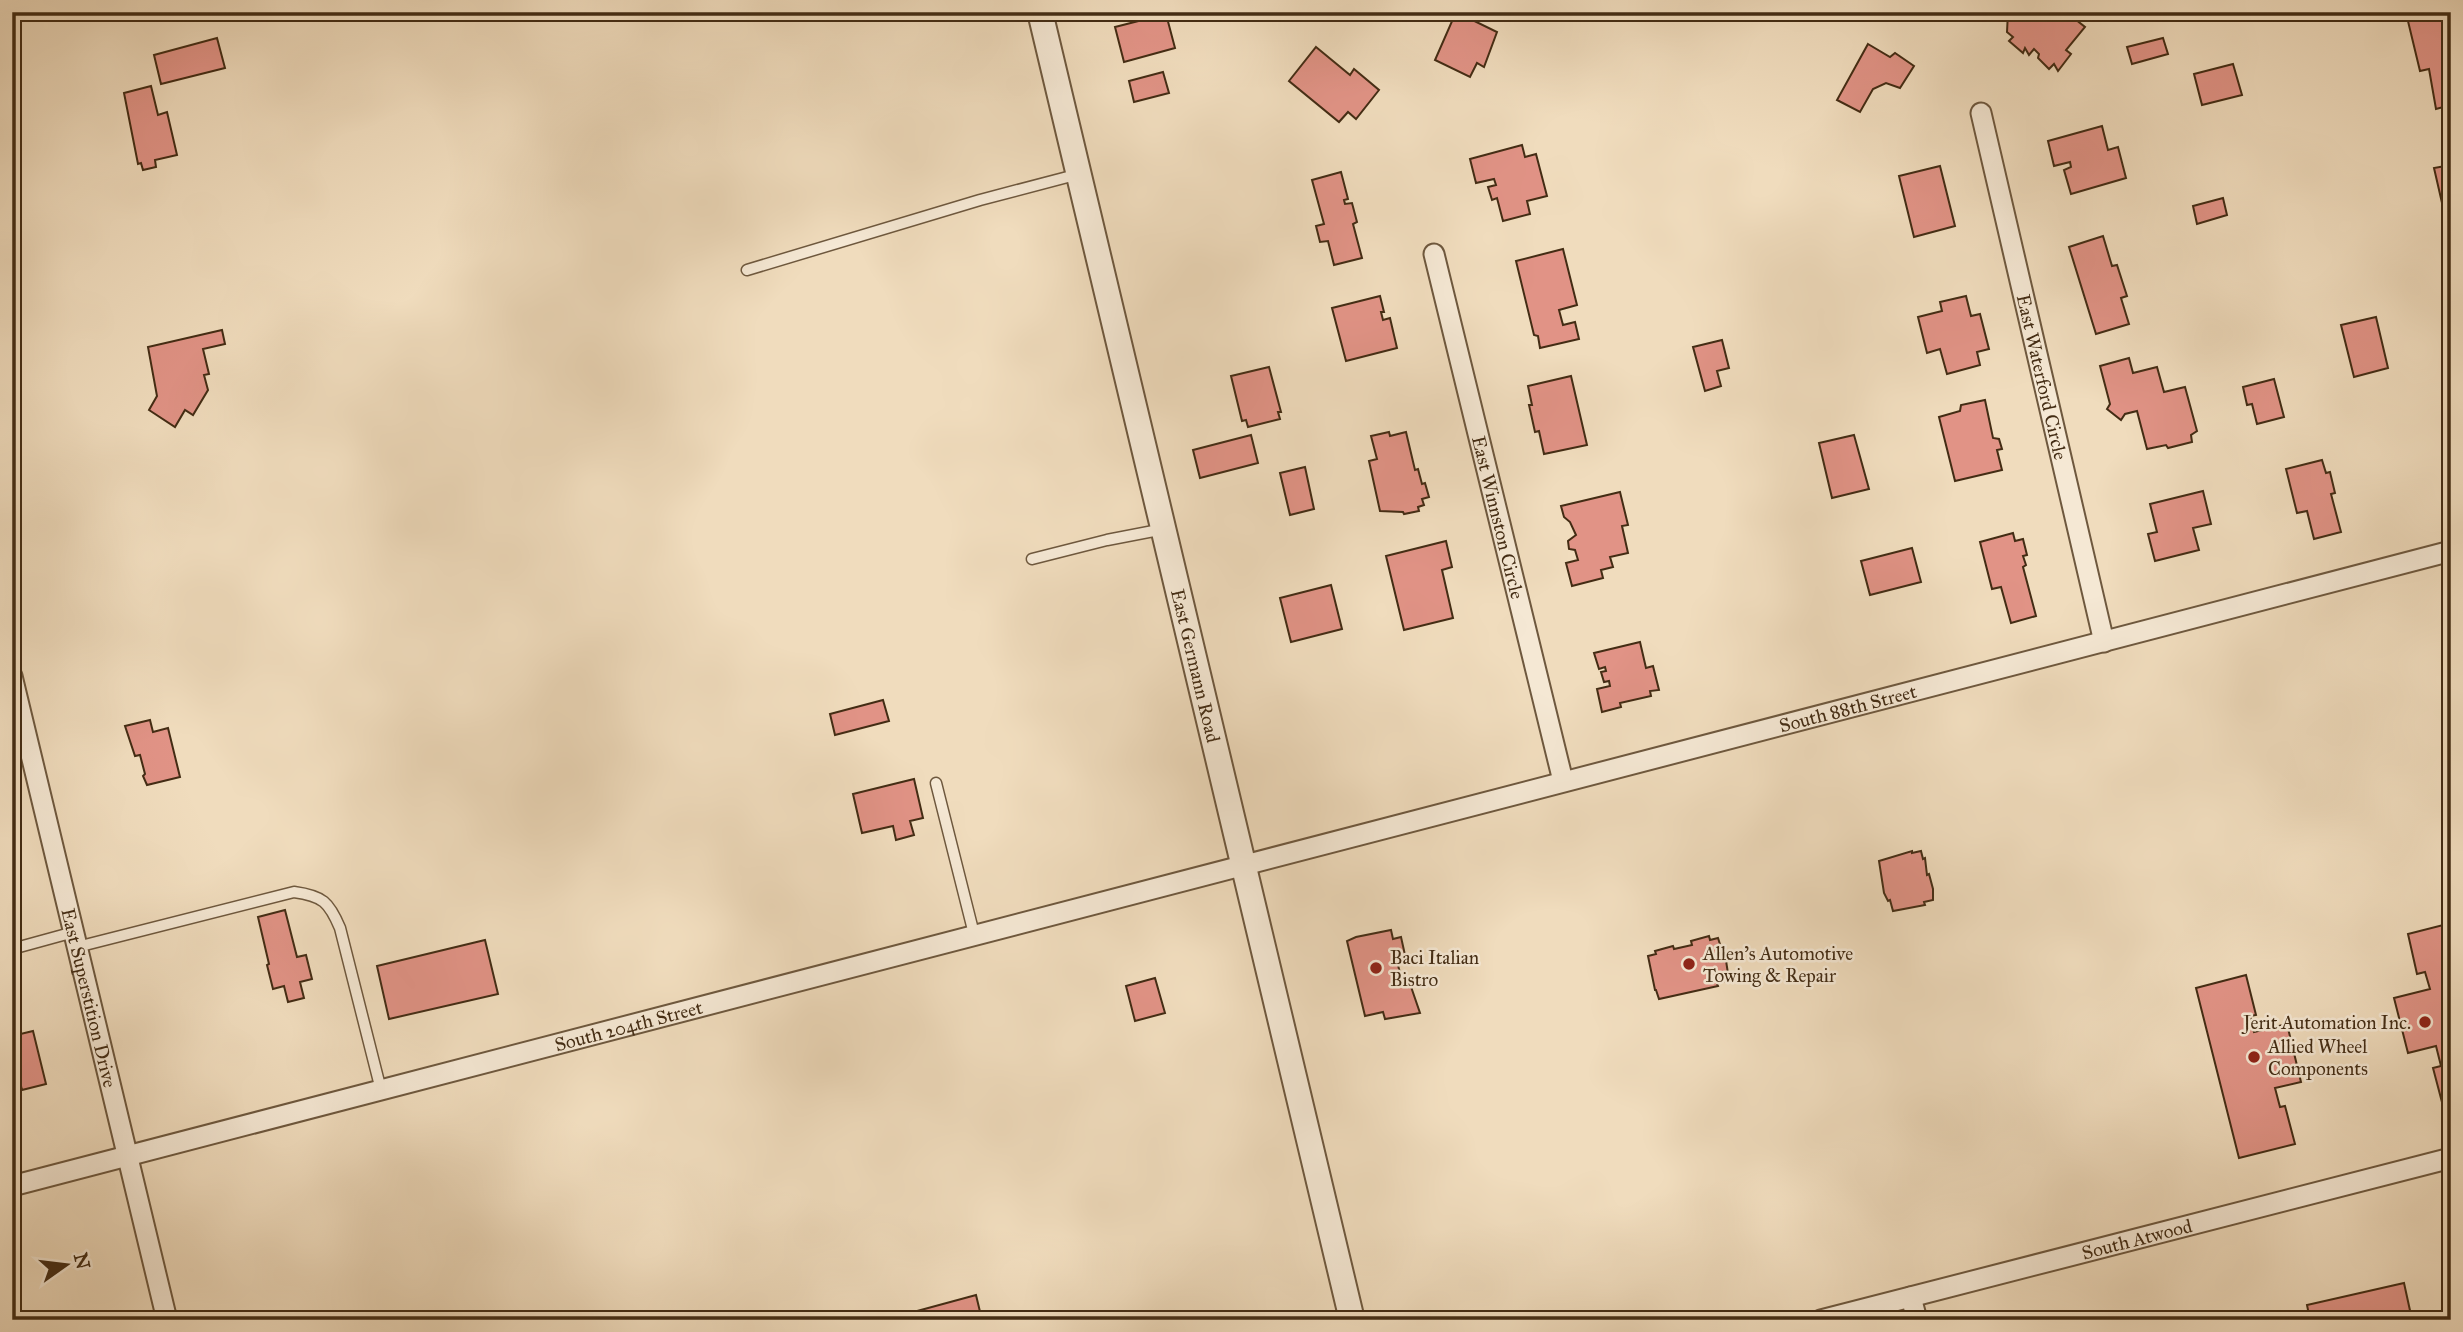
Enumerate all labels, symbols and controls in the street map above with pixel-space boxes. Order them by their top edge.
street label: East Waterford Circle [2012,292,2073,462]
street label: East Winnston Circle [1467,433,1530,601]
street label: East Germann Road [1166,586,1225,745]
street label: South 88th Street [1777,679,1919,737]
street label: East Superstition Drive [57,906,122,1090]
place label: Allen's Automotive Towing & Repair [1702,942,1853,988]
place label: Baci Italian Bistro [1390,946,1479,991]
marker: Allen's Automotive Towing & Repair [1681,956,1697,972]
marker: Baci Italian Bistro [1368,960,1384,976]
street label: South 204th Street [552,995,705,1056]
place label: Jerit Automation Inc. [2241,1011,2411,1035]
marker: Jerit Automation Inc. [2417,1014,2433,1030]
place label: Allied Wheel Components [2267,1035,2368,1080]
marker: Allied Wheel Components [2246,1049,2262,1065]
street label: South Atwood [2079,1214,2195,1264]
north arrow [32,1230,102,1300]
text: N [69,1250,95,1272]

